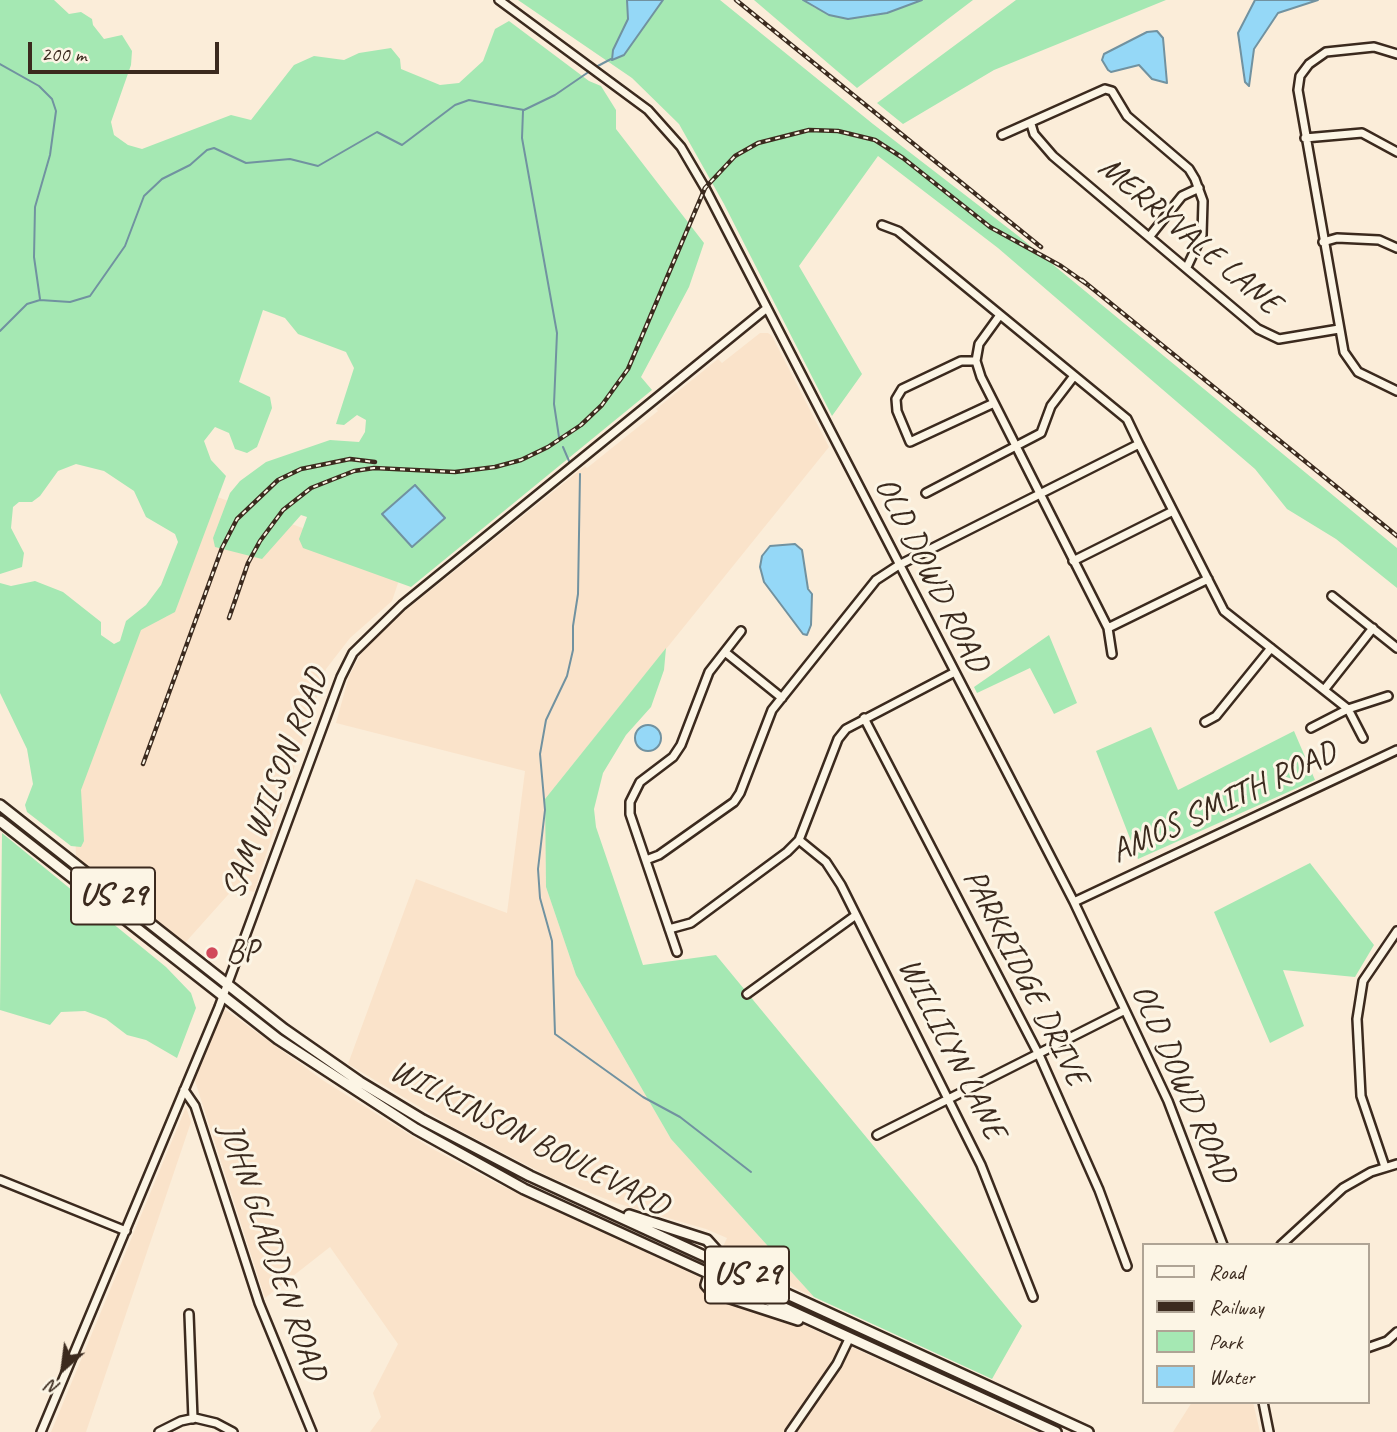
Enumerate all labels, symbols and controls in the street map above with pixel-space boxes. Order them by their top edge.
scale bar [32,28,222,72]
text: 200 m [41,41,86,67]
street label: MERRYVALE LANE [1090,148,1288,324]
street label: OLD DOWD ROAD [865,471,997,679]
street label: SAM WILSON ROAD [214,663,338,905]
street label: AMOS SMITH ROAD [1105,733,1343,873]
street label: PARKRIDGE DRIVE [953,863,1097,1093]
road number: US 29 [71,868,155,925]
place label: BP [226,933,258,973]
marker: BP [204,945,220,961]
street label: WILLILYN LANE [888,952,1014,1146]
street label: OLD DOWD ROAD [1121,978,1245,1190]
street label: WILKINSON BOULEVARD [383,1052,675,1226]
street label: JOHN GLADDEN ROAD [209,1118,335,1386]
legend [1142,1243,1369,1404]
road number: US 29 [705,1246,789,1304]
text: Road [1209,1259,1244,1285]
text: Railway [1209,1294,1263,1320]
text: Park [1209,1329,1242,1355]
north arrow [28,1334,98,1404]
text: Water [1209,1364,1255,1390]
text: N [42,1374,64,1401]

